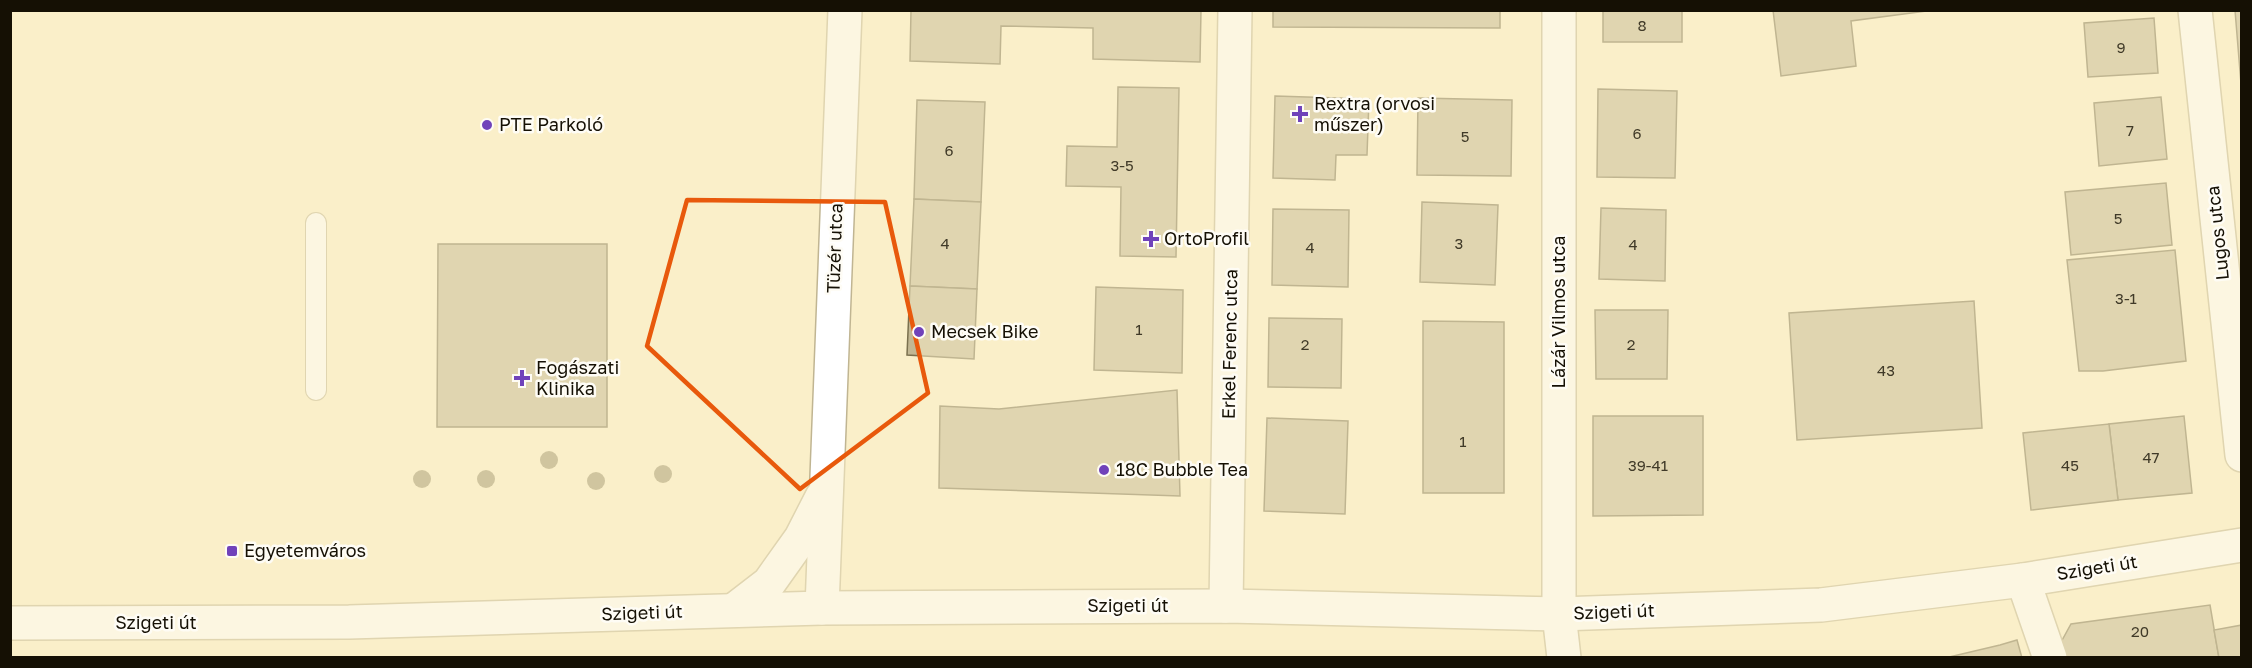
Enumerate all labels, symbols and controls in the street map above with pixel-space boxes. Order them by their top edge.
house number: 8 [1637,16,1647,34]
house number: 9 [2116,38,2126,56]
place label: Rextra (orvosi műszer) [1314,92,1435,135]
marker: Rextra (orvosi műszer) [1291,105,1309,123]
place label: PTE Parkoló [499,113,603,135]
marker: PTE Parkoló [480,118,494,132]
house number: 7 [2126,121,2134,139]
house number: 6 [1632,124,1642,142]
house number: 5 [1461,127,1469,145]
house number: 6 [944,141,954,159]
house number: 3-5 [1110,156,1134,174]
street label: Lugos utca [2201,185,2233,281]
street label: Tüzér utca [821,203,847,293]
house number: 5 [2114,209,2122,227]
place label: OrtoProfil [1164,227,1249,249]
marker: OrtoProfil [1142,230,1160,248]
house number: 4 [940,234,950,252]
house number: 3 [1455,234,1463,252]
house number: 4 [1628,235,1638,253]
street label: Lázár Vilmos utca [1547,236,1569,388]
house number: 4 [1305,238,1315,256]
street label: Erkel Ferenc utca [1217,269,1241,419]
house number: 3-1 [2115,289,2137,307]
place label: Mecsek Bike [931,320,1039,342]
house number: 1 [1135,320,1143,338]
marker: Mecsek Bike [912,325,926,339]
house number: 2 [1301,335,1309,353]
house number: 2 [1627,335,1635,353]
place label: Fogászati Klinika [536,356,619,399]
house number: 43 [1877,361,1895,379]
marker: Fogászati Klinika [513,369,531,387]
house number: 1 [1459,432,1467,450]
house number: 47 [2142,448,2160,466]
house number: 39-41 [1628,456,1668,474]
house number: 45 [2061,456,2079,474]
place label: 18C Bubble Tea [1116,458,1248,480]
marker: 18C Bubble Tea [1097,463,1111,477]
place label: Egyetemváros [244,539,366,561]
marker: Egyetemváros [225,544,239,558]
street label: Szigeti út [2055,550,2139,584]
street label: Szigeti út [1087,594,1169,616]
street label: Szigeti út [1573,599,1655,623]
street label: Szigeti út [601,600,683,624]
street label: Szigeti út [115,611,197,633]
house number: 20 [2131,622,2149,640]

